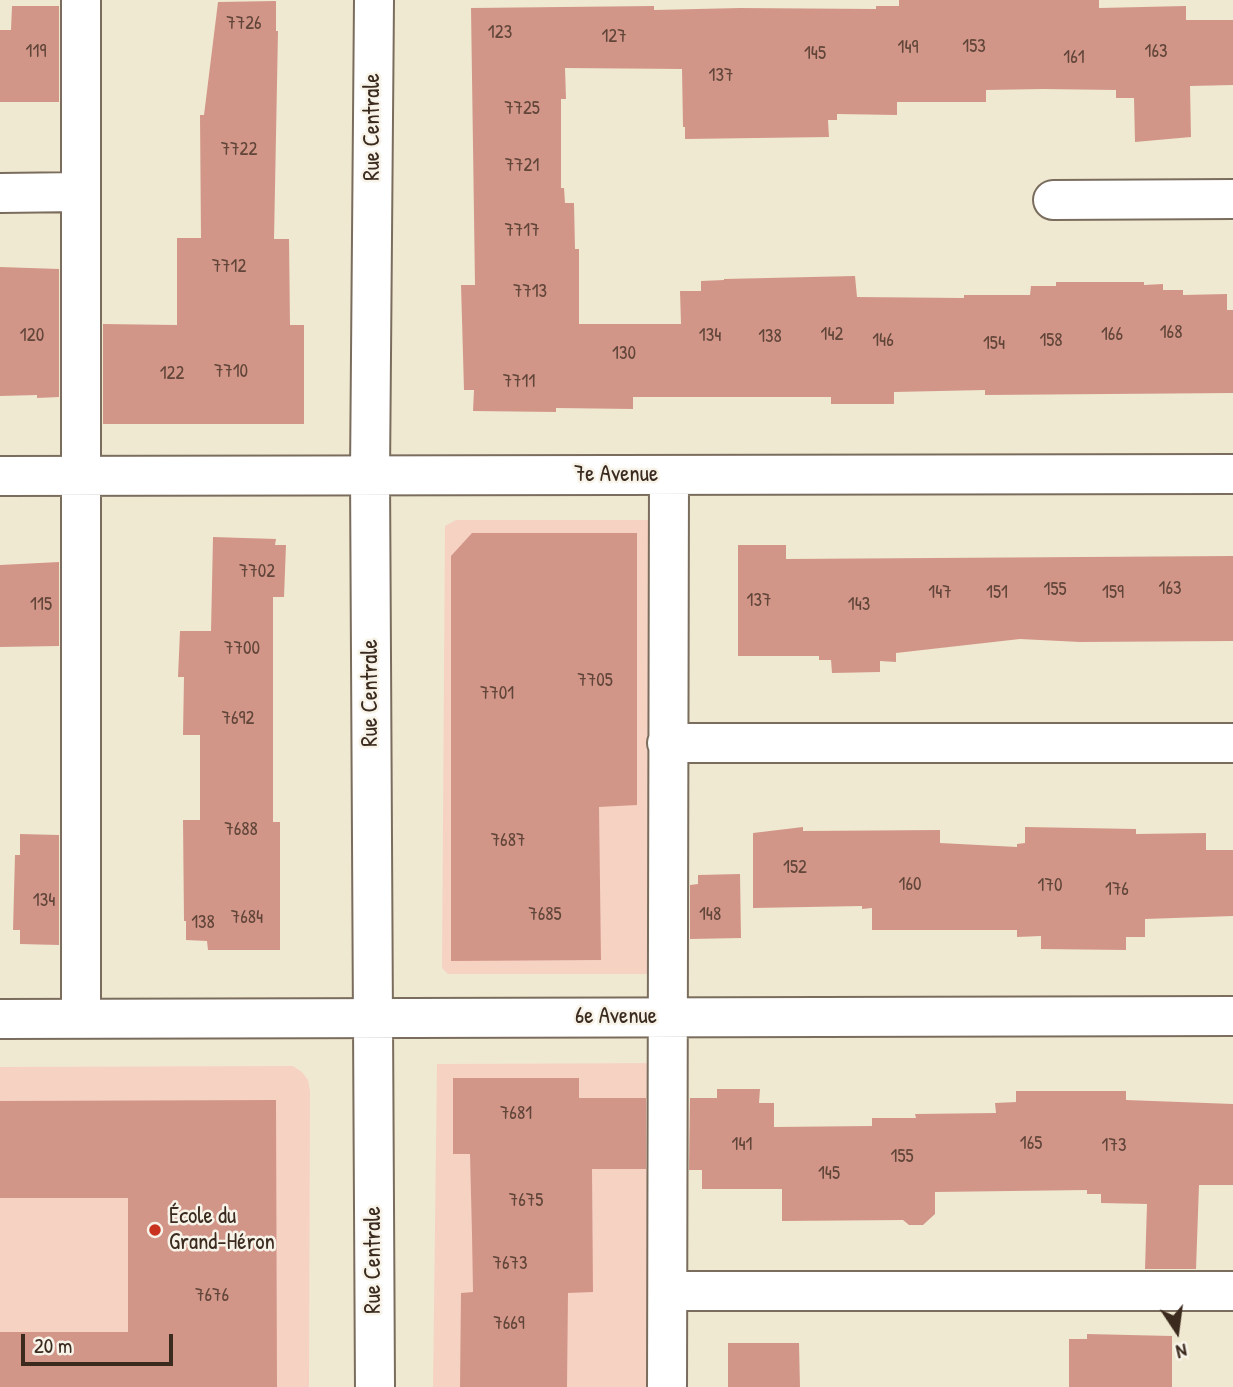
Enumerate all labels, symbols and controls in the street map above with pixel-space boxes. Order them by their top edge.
house number: 7726 [226,13,262,35]
house number: 123 [488,22,512,44]
house number: 127 [601,26,627,48]
house number: 153 [962,36,986,58]
house number: 149 [898,37,918,59]
house number: 119 [26,41,46,63]
house number: 163 [1145,41,1167,63]
house number: 145 [804,43,826,65]
house number: 161 [1063,47,1085,69]
house number: 137 [709,65,733,87]
street label: Rue Centrale [359,73,387,181]
house number: 7725 [504,98,540,120]
house number: 7722 [221,139,257,161]
house number: 7721 [505,155,539,177]
house number: 7717 [504,220,540,242]
house number: 7712 [212,256,246,278]
house number: 7713 [513,281,547,303]
house number: 168 [1160,322,1182,344]
house number: 142 [821,324,843,346]
house number: 166 [1101,324,1123,346]
house number: 120 [20,325,44,347]
house number: 134 [699,325,721,347]
house number: 138 [758,326,782,348]
house number: 146 [872,330,894,352]
house number: 158 [1039,330,1063,352]
house number: 154 [983,333,1005,355]
house number: 130 [612,343,636,365]
house number: 7710 [214,361,248,383]
house number: 122 [160,363,184,385]
house number: 7711 [503,371,535,393]
street label: 7e Avenue [574,461,658,489]
house number: 7702 [239,561,275,583]
house number: 163 [1159,578,1181,600]
house number: 155 [1044,579,1066,601]
house number: 147 [928,582,952,604]
house number: 151 [986,582,1008,604]
house number: 159 [1102,582,1124,604]
house number: 137 [747,590,771,612]
house number: 115 [30,594,52,616]
house number: 143 [848,594,870,616]
house number: 7700 [224,638,260,660]
street label: Rue Centrale [357,639,385,747]
house number: 7705 [577,670,613,692]
house number: 7701 [480,683,514,705]
house number: 7692 [222,708,254,730]
house number: 7688 [224,819,258,841]
house number: 7687 [491,830,525,852]
house number: 152 [783,857,807,879]
house number: 160 [899,874,921,896]
house number: 170 [1038,875,1062,897]
house number: 176 [1105,879,1129,901]
house number: 134 [33,890,55,912]
house number: 7685 [528,904,562,926]
house number: 148 [699,904,721,926]
house number: 7684 [231,907,263,929]
house number: 138 [191,912,215,934]
street label: 6e Avenue [575,1003,657,1031]
house number: 7681 [500,1103,532,1125]
house number: 165 [1020,1133,1042,1155]
house number: 141 [732,1134,752,1156]
house number: 173 [1102,1135,1126,1157]
house number: 155 [891,1146,913,1168]
house number: 145 [818,1163,840,1185]
house number: 7675 [509,1190,543,1212]
place label: École du Grand-Héron [169,1203,275,1257]
street label: Rue Centrale [360,1206,388,1314]
marker: École du Grand-Héron [147,1222,163,1238]
house number: 7673 [493,1253,527,1275]
house number: 7676 [195,1285,229,1307]
north arrow [1142,1296,1212,1366]
house number: 7669 [493,1313,525,1335]
scale bar [24,1320,177,1364]
text: 20 m [34,1331,72,1360]
text: N [1174,1338,1190,1365]

